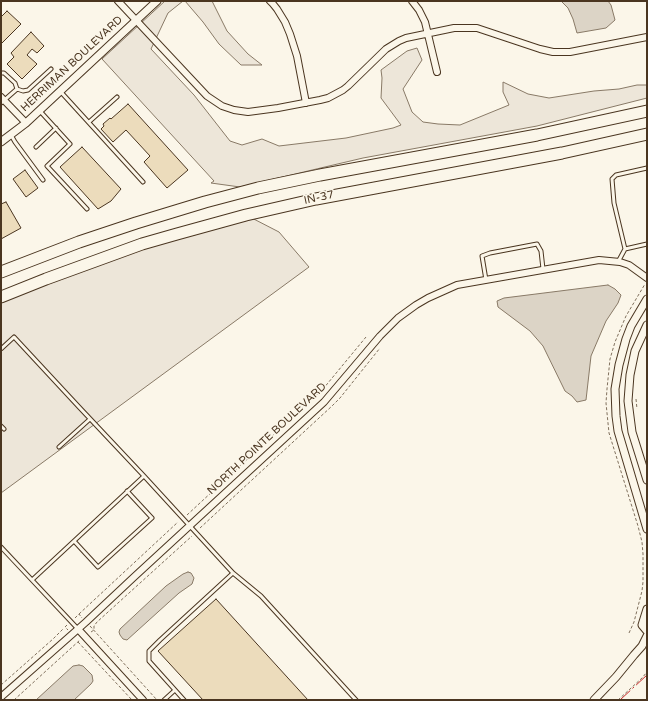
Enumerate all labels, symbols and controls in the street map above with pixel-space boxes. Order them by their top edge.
street label: HERRIMAN BOULEVARD [18,13,126,115]
street label: IN-37 [303,188,335,208]
street label: NORTH POINTE BOULEVARD [205,380,329,498]

